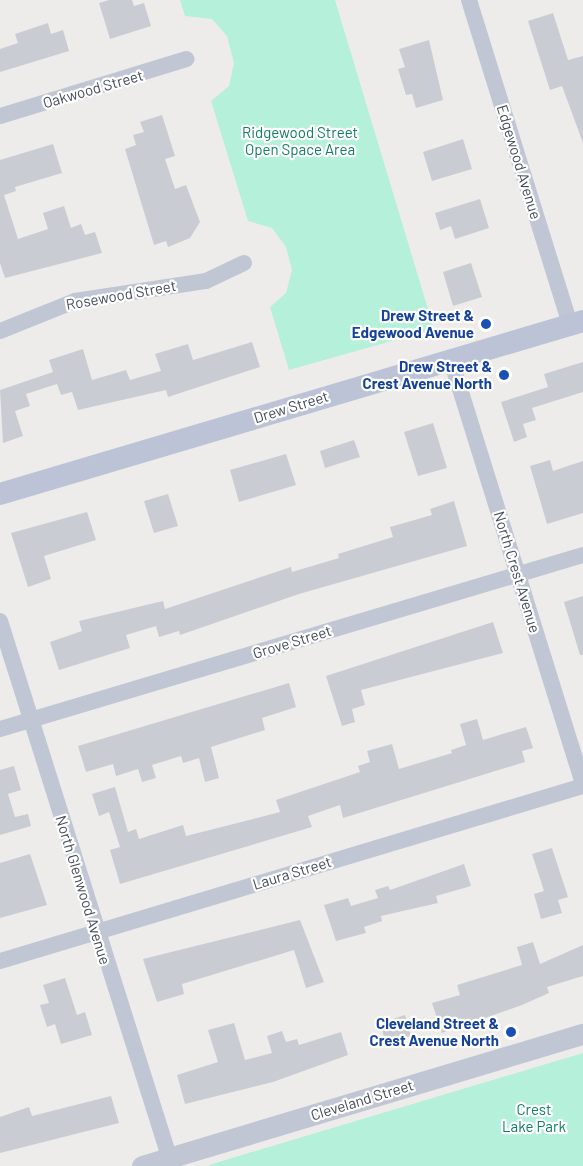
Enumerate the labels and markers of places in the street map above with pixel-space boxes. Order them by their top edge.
place label: Drew Street & Edgewood Avenue [352,306,474,341]
marker: Drew Street & Edgewood Avenue [479,317,493,331]
place label: Drew Street & Crest Avenue North [363,357,492,392]
marker: Drew Street & Crest Avenue North [497,368,511,382]
place label: Cleveland Street & Crest Avenue North [370,1014,499,1049]
marker: Cleveland Street & Crest Avenue North [504,1025,518,1039]

